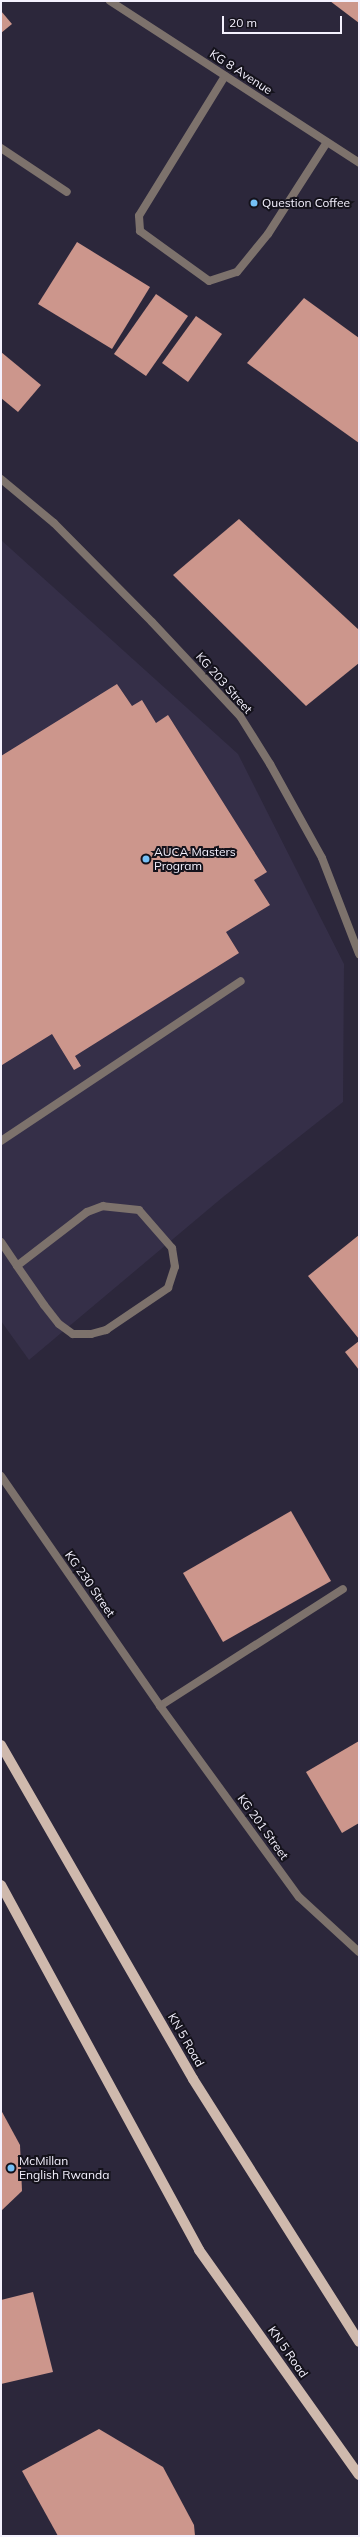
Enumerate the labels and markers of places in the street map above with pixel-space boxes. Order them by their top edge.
place label: Question Coffee [262,196,350,210]
marker: Question Coffee [249,198,259,208]
place label: AUCA Masters Program [154,845,236,873]
marker: AUCA Masters Program [141,854,151,864]
place label: McMillan English Rwanda [19,2154,109,2182]
marker: McMillan English Rwanda [6,2163,16,2173]

